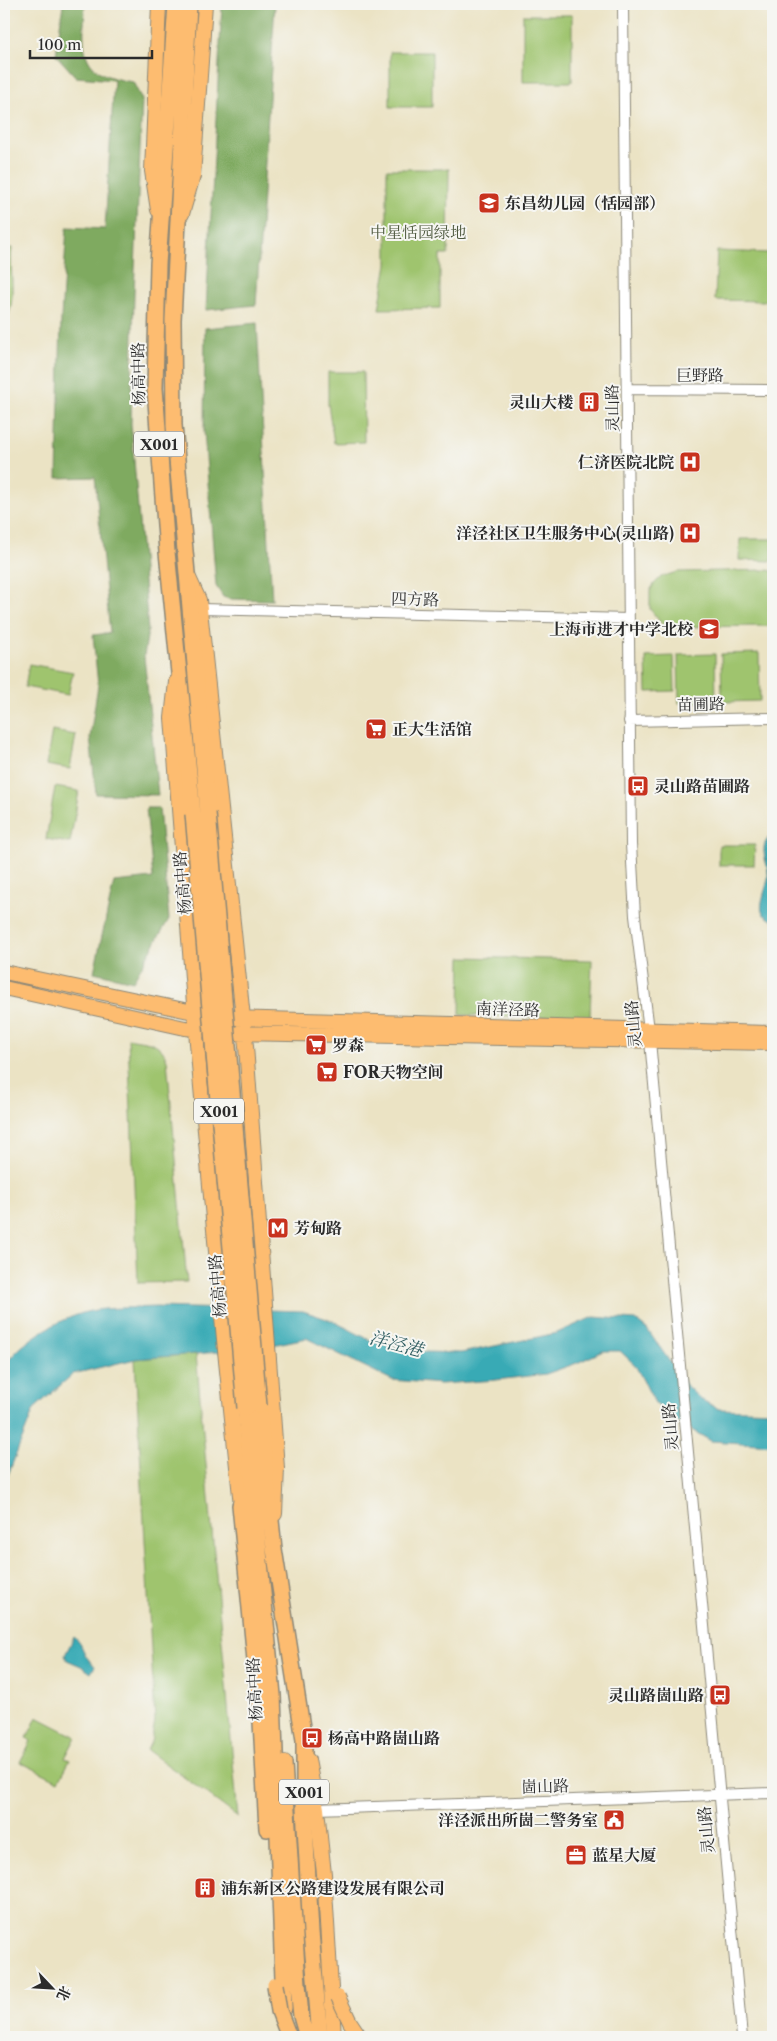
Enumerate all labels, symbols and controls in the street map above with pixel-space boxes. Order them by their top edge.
scale bar [30,28,152,60]
text: 100 m [38,35,81,54]
school or university icon: 东昌幼儿园（恬园部） [477,191,501,215]
place label: 东昌幼儿园（恬园部） [505,193,665,213]
park label: 中星恬园绿地 [370,222,466,242]
street label: 杨高中路 [127,342,149,406]
street label: 巨野路 [676,365,724,385]
street label: 灵山路 [602,384,622,432]
building icon: 灵山大楼 [577,390,601,414]
place label: 灵山大楼 [509,392,573,412]
road number: X001 [134,432,184,456]
hospital icon: 仁济医院北院 [678,450,702,474]
place label: 仁济医院北院 [578,452,674,472]
hospital icon: 洋泾社区卫生服务中心(灵山路) [678,521,702,545]
place label: 洋泾社区卫生服务中心(灵山路) [456,523,674,543]
street label: 四方路 [391,589,439,609]
school or university icon: 上海市进才中学北校 [697,617,721,641]
place label: 上海市进才中学北校 [549,619,693,639]
street label: 苗圃路 [677,694,725,714]
supermarket icon: 正大生活馆 [364,717,388,741]
place label: 正大生活馆 [392,719,472,739]
bus stop icon: 灵山路苗圃路 [626,774,650,798]
place label: 灵山路苗圃路 [654,776,750,796]
street label: 杨高中路 [169,850,195,916]
street label: 南洋泾路 [476,998,540,1020]
street label: 灵山路 [621,999,645,1049]
supermarket icon: 罗森 [304,1033,328,1057]
place label: 罗森 [332,1035,364,1055]
supermarket icon: FOR天物空间 [315,1060,339,1084]
place label: FOR天物空间 [343,1062,444,1082]
road number: X001 [194,1098,244,1124]
metro station icon: 芳甸路 [266,1216,290,1240]
place label: 芳甸路 [294,1218,342,1238]
street label: 杨高中路 [204,1253,230,1319]
water label: 洋泾港 [367,1326,427,1362]
street label: 灵山路 [658,1402,682,1452]
street label: 杨高中路 [242,1657,266,1721]
bus stop icon: 灵山路崮山路 [708,1683,732,1707]
place label: 灵山路崮山路 [608,1685,704,1705]
bus stop icon: 杨高中路崮山路 [300,1726,324,1750]
place label: 杨高中路崮山路 [328,1728,440,1748]
street label: 崮山路 [521,1775,569,1797]
road number: X001 [279,1780,329,1804]
street label: 灵山路 [694,1805,718,1855]
public building icon: 洋泾派出所崮二警务室 [602,1808,626,1832]
place label: 洋泾派出所崮二警务室 [438,1810,598,1830]
office icon: 蓝星大厦 [564,1843,588,1867]
place label: 蓝星大厦 [592,1845,656,1865]
building icon: 浦东新区公路建设发展有限公司 [193,1876,217,1900]
place label: 浦东新区公路建设发展有限公司 [221,1878,445,1898]
north arrow [28,1964,78,2014]
text: 北 [53,1983,75,2004]

